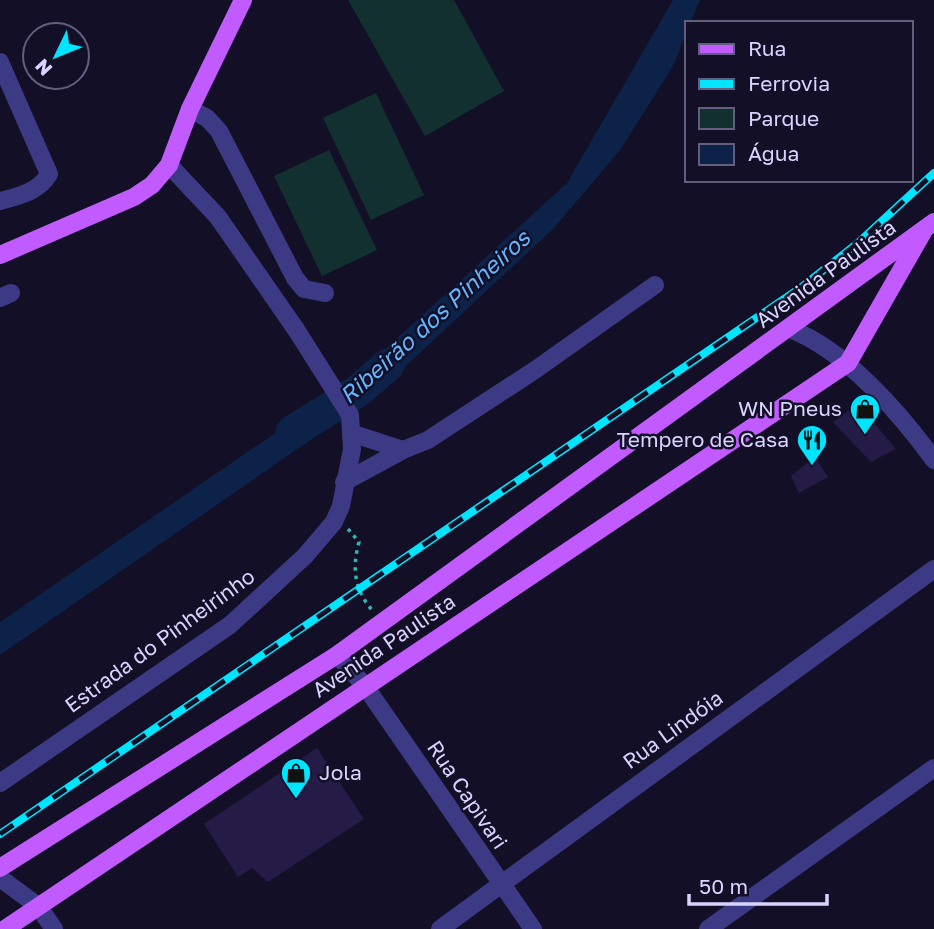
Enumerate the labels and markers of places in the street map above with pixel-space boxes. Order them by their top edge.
shop icon: WN Pneus [848,392,882,436]
place label: WN Pneus [738,395,842,421]
restaurant icon: Tempero de Casa [795,423,829,467]
place label: Tempero de Casa [617,426,789,452]
shop icon: Jola [279,756,313,800]
place label: Jola [319,759,362,785]

